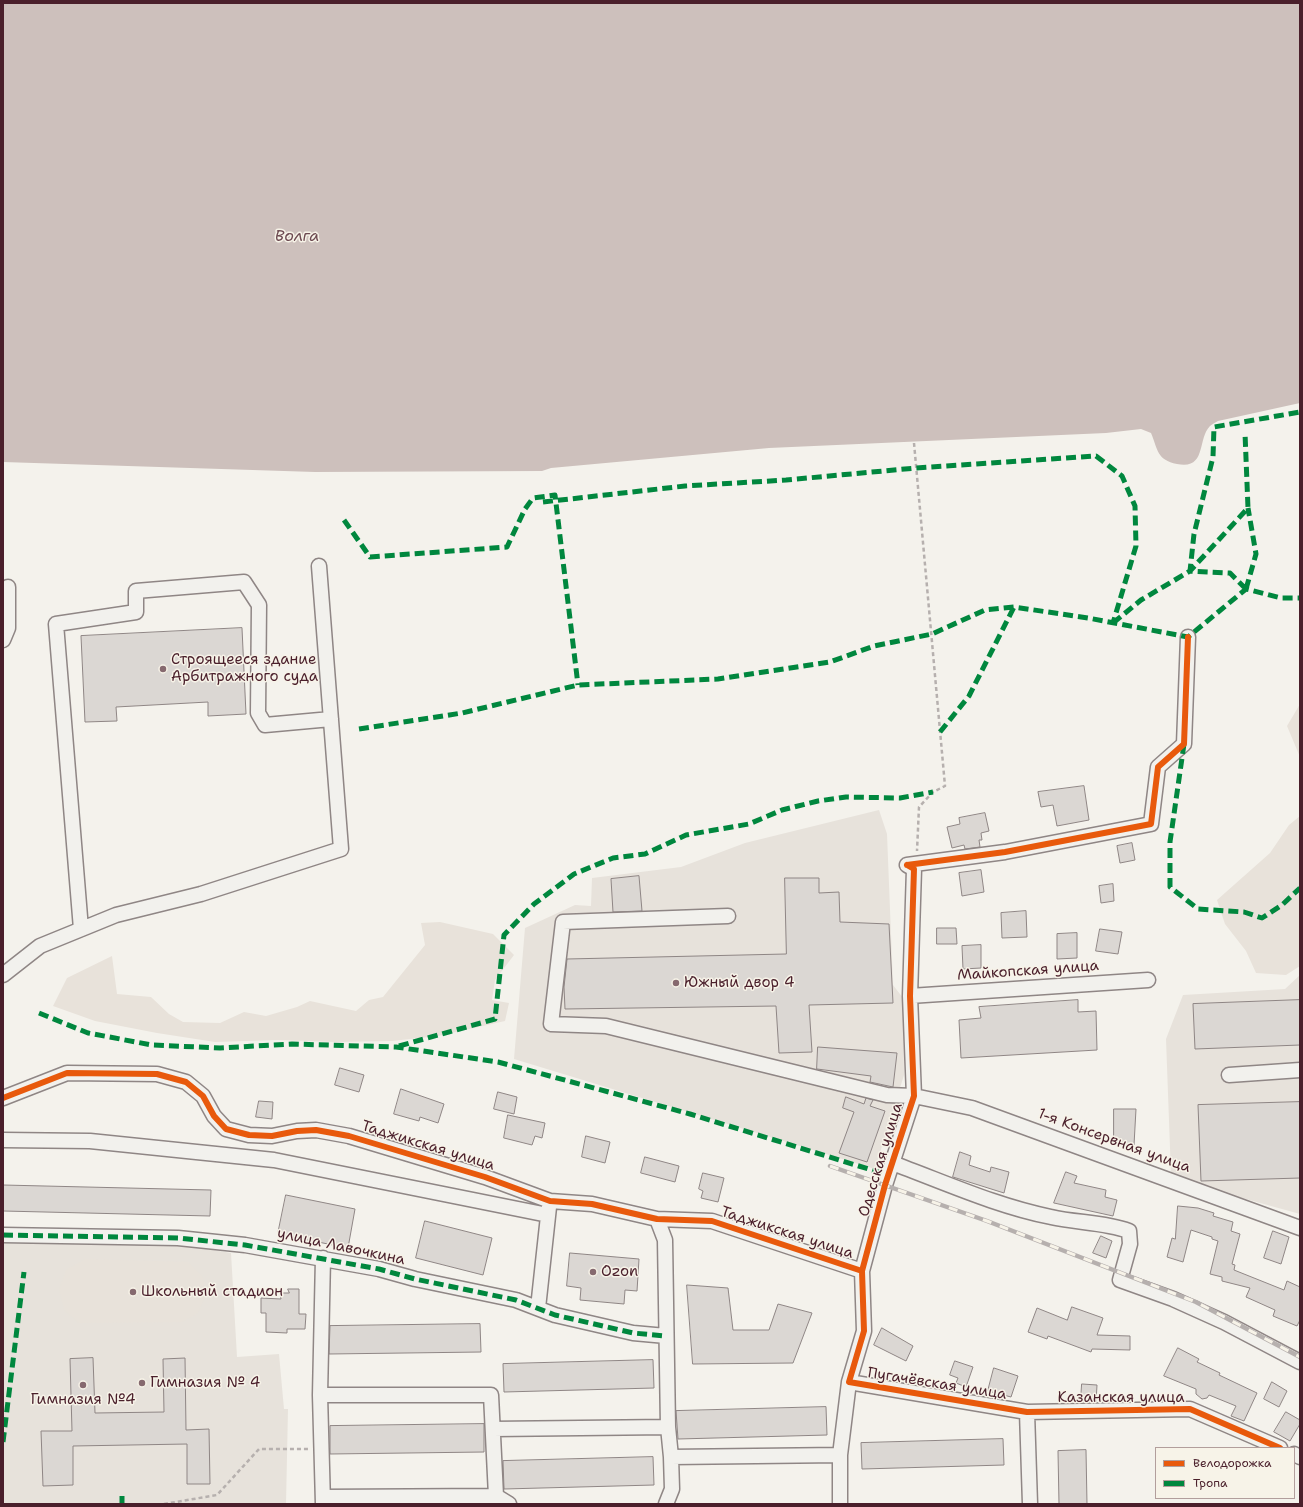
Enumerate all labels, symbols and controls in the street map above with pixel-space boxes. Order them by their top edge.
water label: Волга [275,227,319,247]
place label: Строящееся здание Арбитражного суда [171,651,318,686]
marker: Строящееся здание Арбитражного суда [158,664,168,674]
street label: Майкопская улица [957,957,1099,985]
place label: Южный двор 4 [684,974,795,992]
marker: Южный двор 4 [671,978,681,988]
street label: Одесская улица [855,1101,907,1219]
street label: 1-я Консервная улица [1035,1105,1193,1177]
street label: Таджикская улица [359,1117,497,1175]
street label: Таджикская улица [718,1203,856,1263]
street label: улица Лавочкина [275,1225,407,1269]
place label: Ozon [601,1263,638,1281]
marker: Ozon [588,1267,598,1277]
place label: Школьный стадион [141,1283,283,1301]
marker: Школьный стадион [128,1287,138,1297]
street label: Пугачёвская улица [866,1364,1008,1404]
place label: Гимназия № 4 [150,1374,260,1392]
marker: Гимназия № 4 [137,1378,147,1388]
marker: Гимназия №4 [78,1380,88,1390]
street label: Казанская улица [1057,1389,1185,1407]
place label: Гимназия №4 [30,1391,136,1409]
legend [1155,1447,1295,1499]
text: Велодорожка [1193,1455,1271,1471]
text: Тропа [1193,1475,1227,1491]

